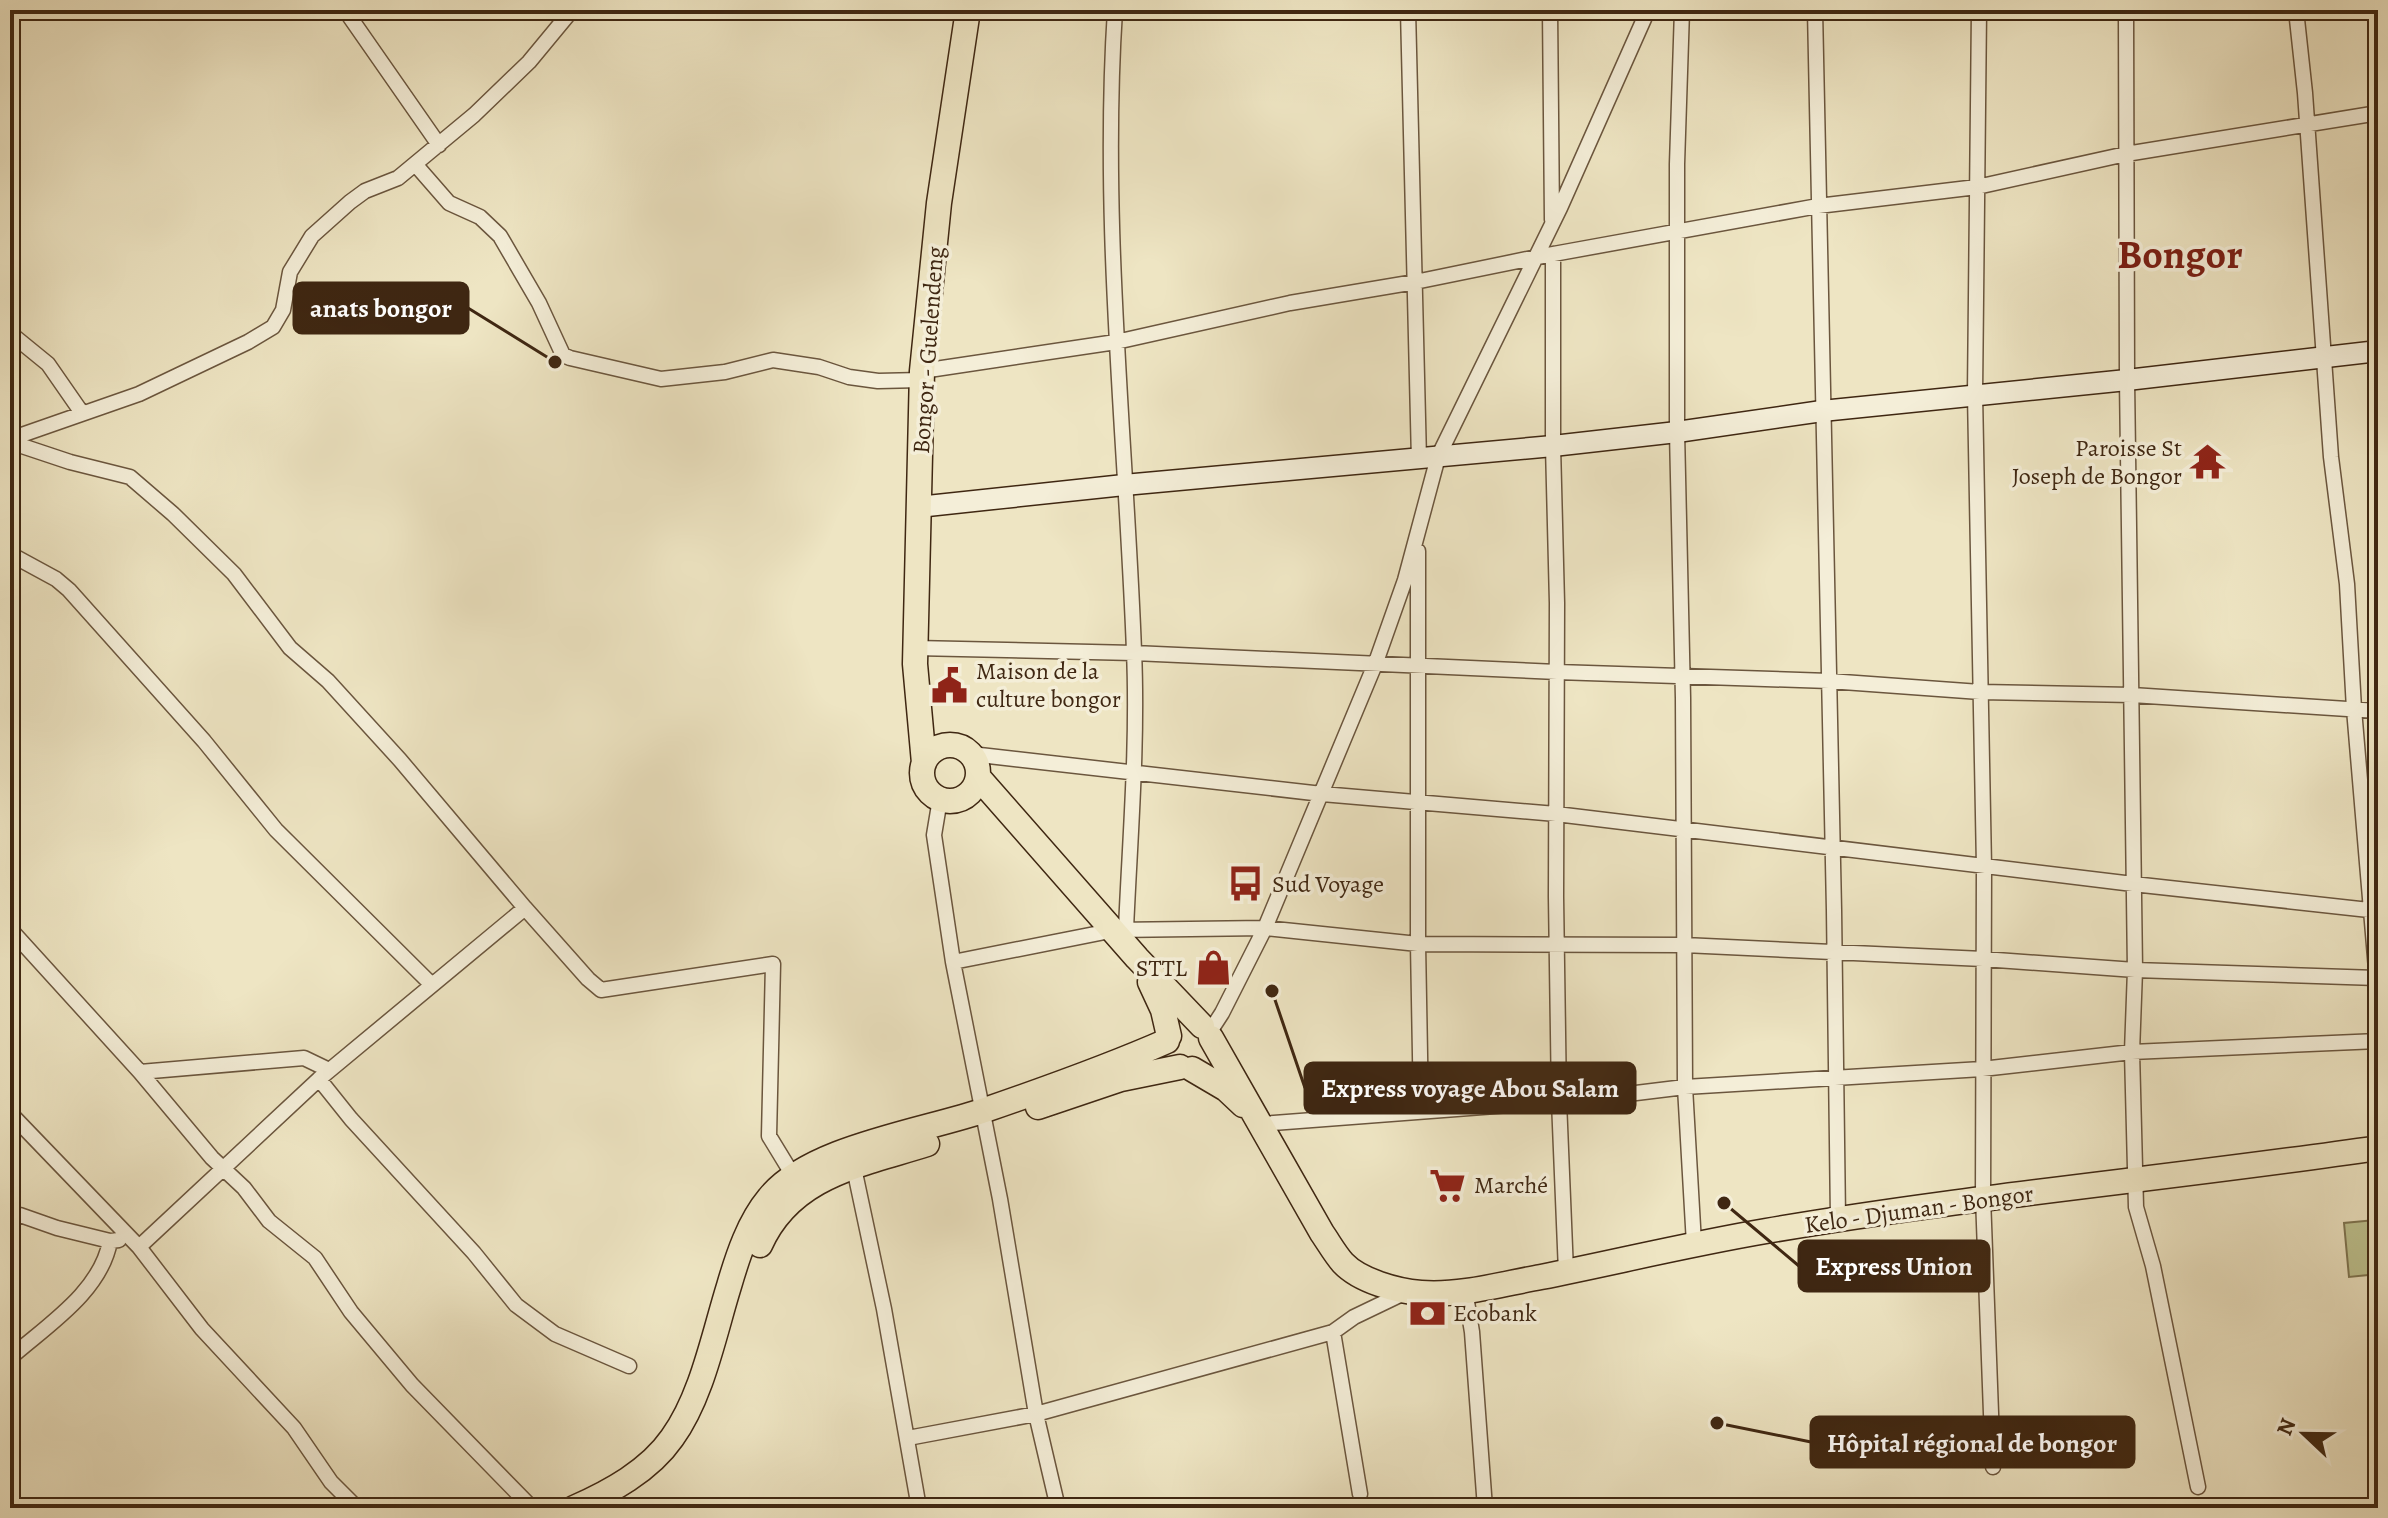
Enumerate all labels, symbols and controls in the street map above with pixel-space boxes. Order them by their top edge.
district label: Bongor [2117,227,2243,282]
street label: Bongor - Guelendeng [905,245,951,455]
callout: anats bongor [294,283,468,333]
text: anats bongor [310,291,452,326]
place label: Paroisse St Joseph de Bongor [2012,432,2182,492]
temple icon: Paroisse St Joseph de Bongor [2189,443,2227,481]
place label: Maison de la culture bongor [976,655,1121,715]
public building icon: Maison de la culture bongor [931,666,969,704]
bus stop icon: Sud Voyage [1227,865,1265,903]
place label: Sud Voyage [1272,868,1384,900]
shop icon: STTL [1194,949,1232,987]
place label: STTL [1136,952,1188,984]
callout: Express voyage Abou Salam [1305,1063,1635,1113]
text: Express voyage Abou Salam [1321,1071,1619,1106]
supermarket icon: Marché [1429,1166,1467,1204]
place label: Marché [1474,1169,1548,1201]
street label: Kelo - Djuman - Bongor [1803,1177,2035,1241]
callout: Express Union [1799,1241,1989,1291]
text: Express Union [1815,1249,1973,1284]
bank icon: Ecobank [1408,1294,1446,1332]
place label: Ecobank [1453,1297,1537,1329]
north arrow [2264,1394,2344,1474]
text: N [2269,1414,2303,1440]
callout: Hôpital régional de bongor [1811,1417,2134,1467]
text: Hôpital régional de bongor [1827,1426,2117,1461]

